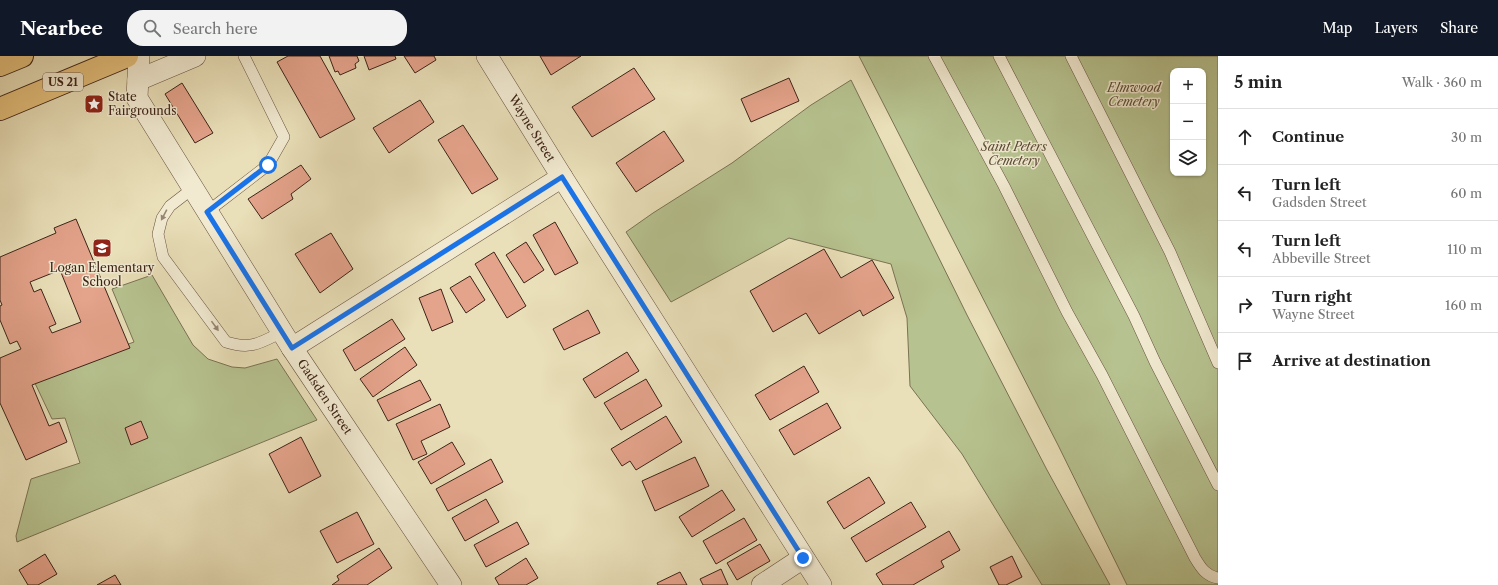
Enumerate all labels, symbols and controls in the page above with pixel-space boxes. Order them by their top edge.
search box [127,10,407,46]
text: Nearbee [20,17,103,40]
icon: search [141,17,163,39]
text: Search here [173,19,258,38]
text: Map [1322,19,1352,37]
text: Layers [1374,19,1418,37]
text: Share [1440,19,1478,37]
map controls [1170,68,1206,176]
button: + [1170,68,1206,104]
text: 5 min [1234,72,1282,92]
road number: US 21 [43,73,83,91]
text: Walk · 360 m [1402,74,1482,90]
park label: Elmwood Cemetery [1106,80,1163,109]
place label: State Fairgrounds [108,89,176,118]
street label: Wayne Street [505,91,559,165]
place icon: State Fairgrounds [83,93,105,115]
button: − [1170,104,1206,140]
icon: ahead [1234,126,1256,148]
text: Continue [1272,127,1344,146]
text: 30 m [1451,129,1482,145]
park label: Saint Peters Cemetery [980,139,1048,168]
button: layers [1170,140,1206,176]
route start [259,156,277,174]
text: Turn left [1272,175,1341,194]
icon: left [1234,182,1256,204]
text: 60 m [1451,185,1482,201]
text: Gadsden Street [1272,194,1367,210]
one-way arrow [161,209,167,221]
text: Turn left [1272,231,1341,250]
school or university icon: Logan Elementary School [91,237,113,259]
icon: left [1234,238,1256,260]
text: 110 m [1447,241,1482,257]
text: Abbeville Street [1272,250,1371,266]
place label: Logan Elementary School [50,260,155,289]
text: Turn right [1272,287,1352,306]
icon: right [1234,294,1256,316]
text: 160 m [1445,297,1482,313]
text: Wayne Street [1272,306,1355,322]
one-way arrow [211,321,219,332]
icon: arrive [1234,350,1256,372]
text: Arrive at destination [1272,351,1431,370]
street label: Gadsden Street [295,356,356,438]
route end [794,549,812,567]

